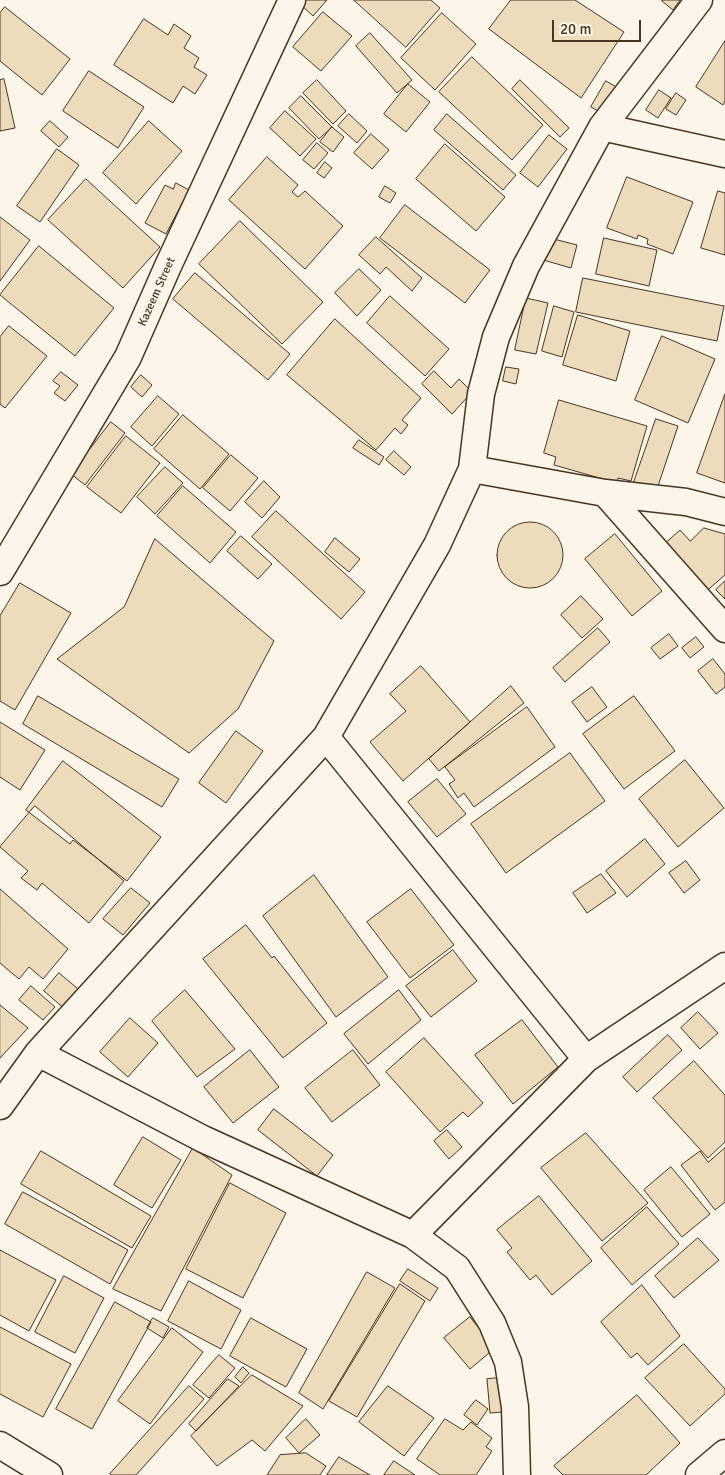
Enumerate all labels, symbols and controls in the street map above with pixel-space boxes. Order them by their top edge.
scale bar [555,10,644,42]
text: 20 m [560,20,591,38]
street label: Kazeem Street [135,255,179,329]

